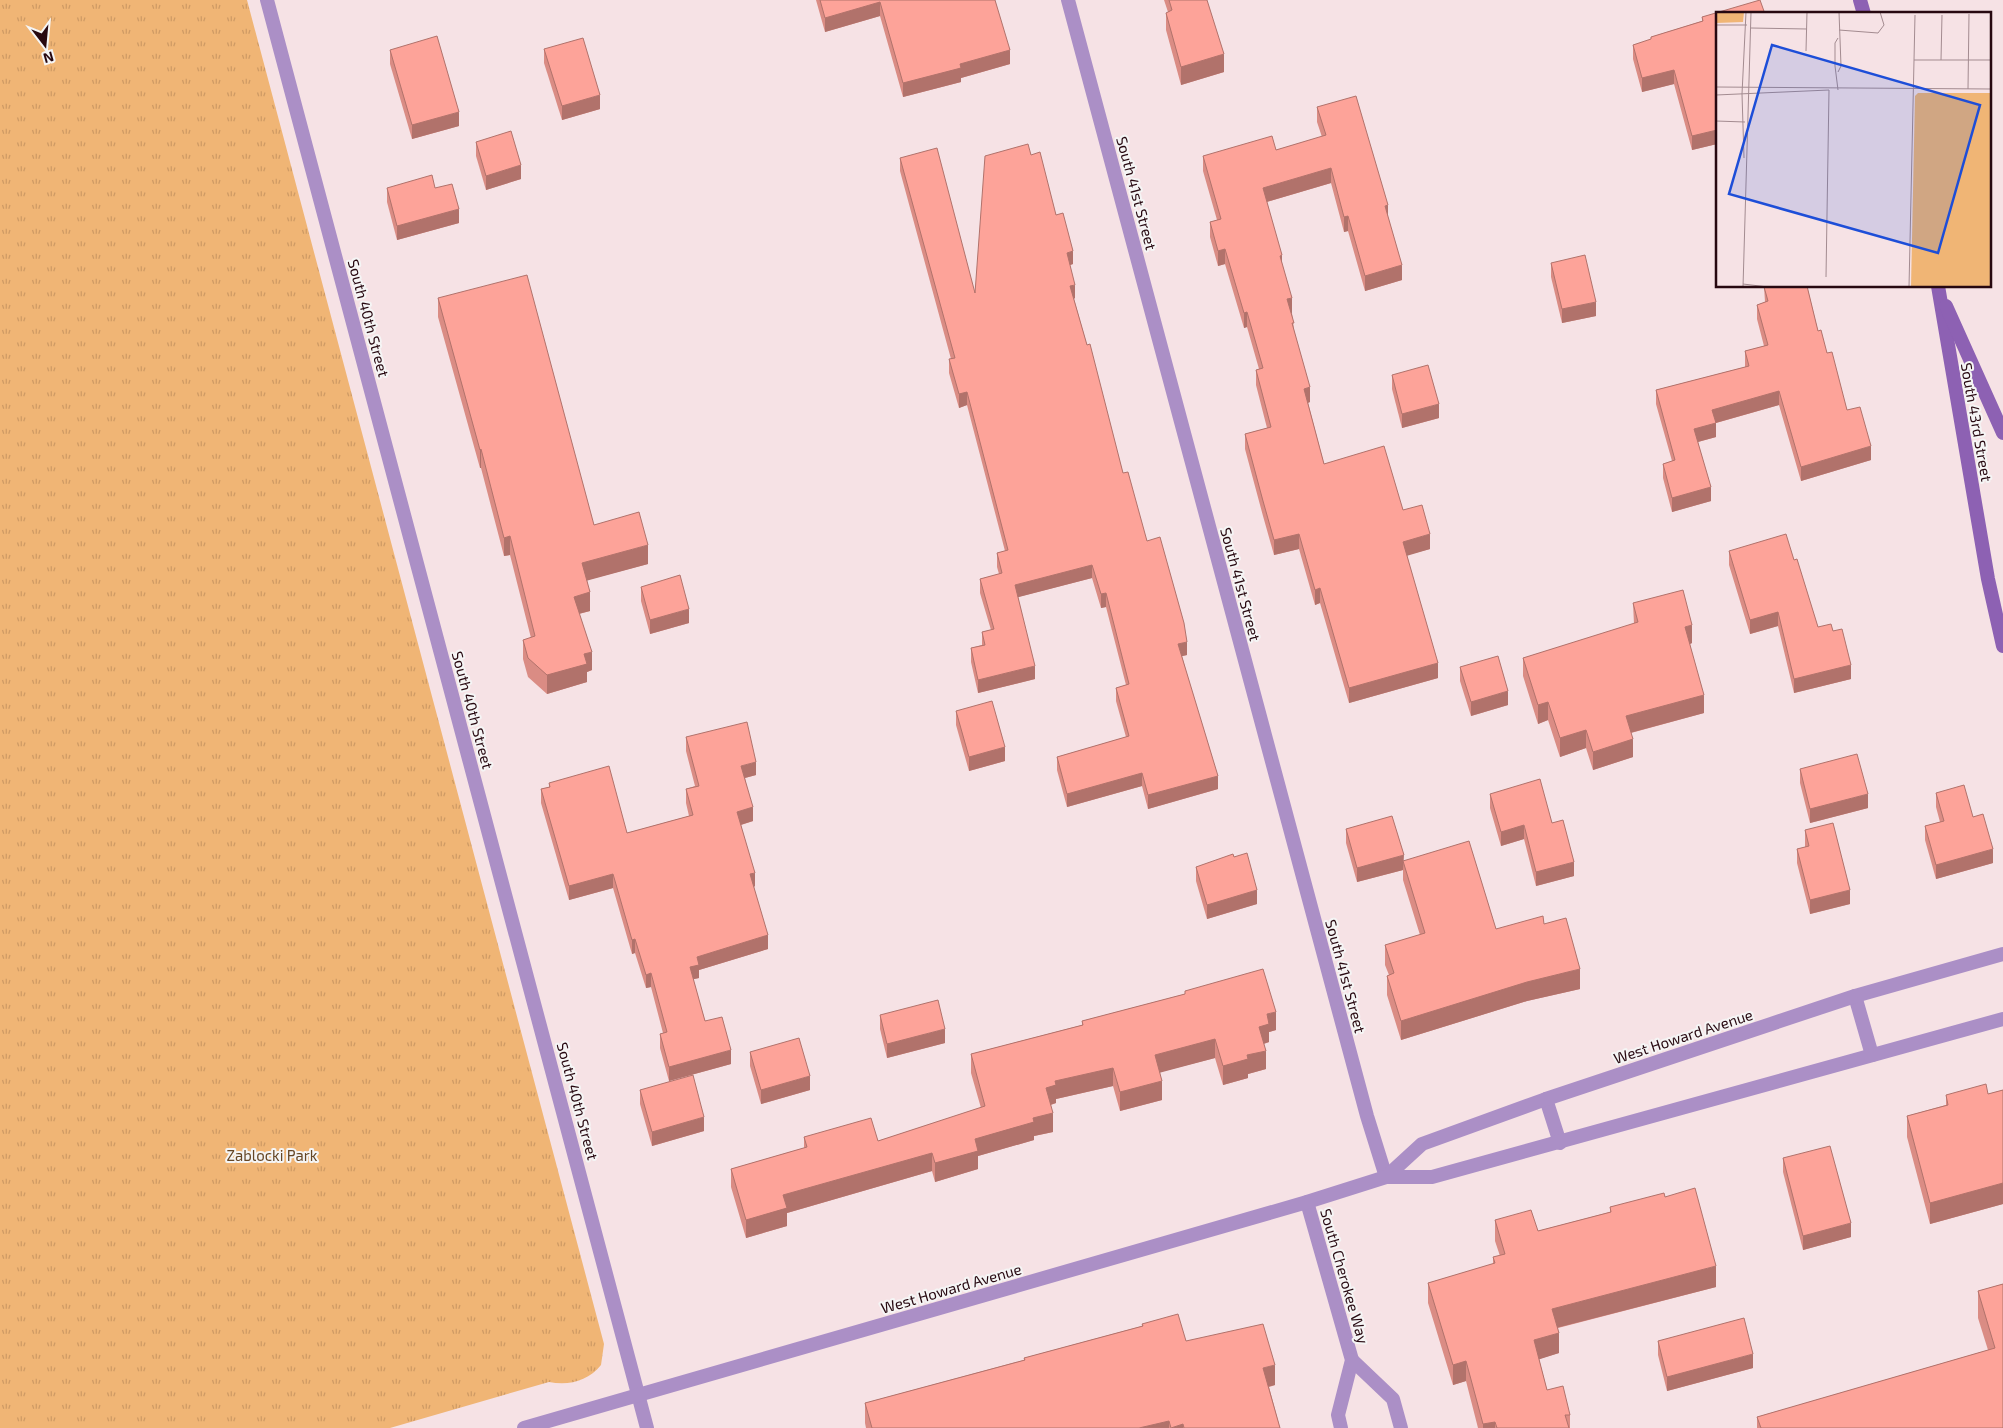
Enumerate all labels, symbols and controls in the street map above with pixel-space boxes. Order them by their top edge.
inset map [1716,12,1990,288]
north arrow [20,20,70,70]
text: N [42,48,56,68]
street label: South 41st Street [1113,134,1161,252]
street label: South 40th Street [345,257,393,379]
street label: South 43rd Street [1958,361,1996,483]
street label: South 41st Street [1217,525,1265,643]
street label: South 40th Street [449,649,497,771]
street label: South 41st Street [1322,917,1370,1035]
street label: West Howard Avenue [1611,1005,1755,1067]
street label: South 40th Street [554,1040,602,1162]
park label: Zablocki Park [227,1146,318,1164]
street label: South Cherokee Way [1317,1206,1373,1346]
street label: West Howard Avenue [879,1259,1023,1317]

